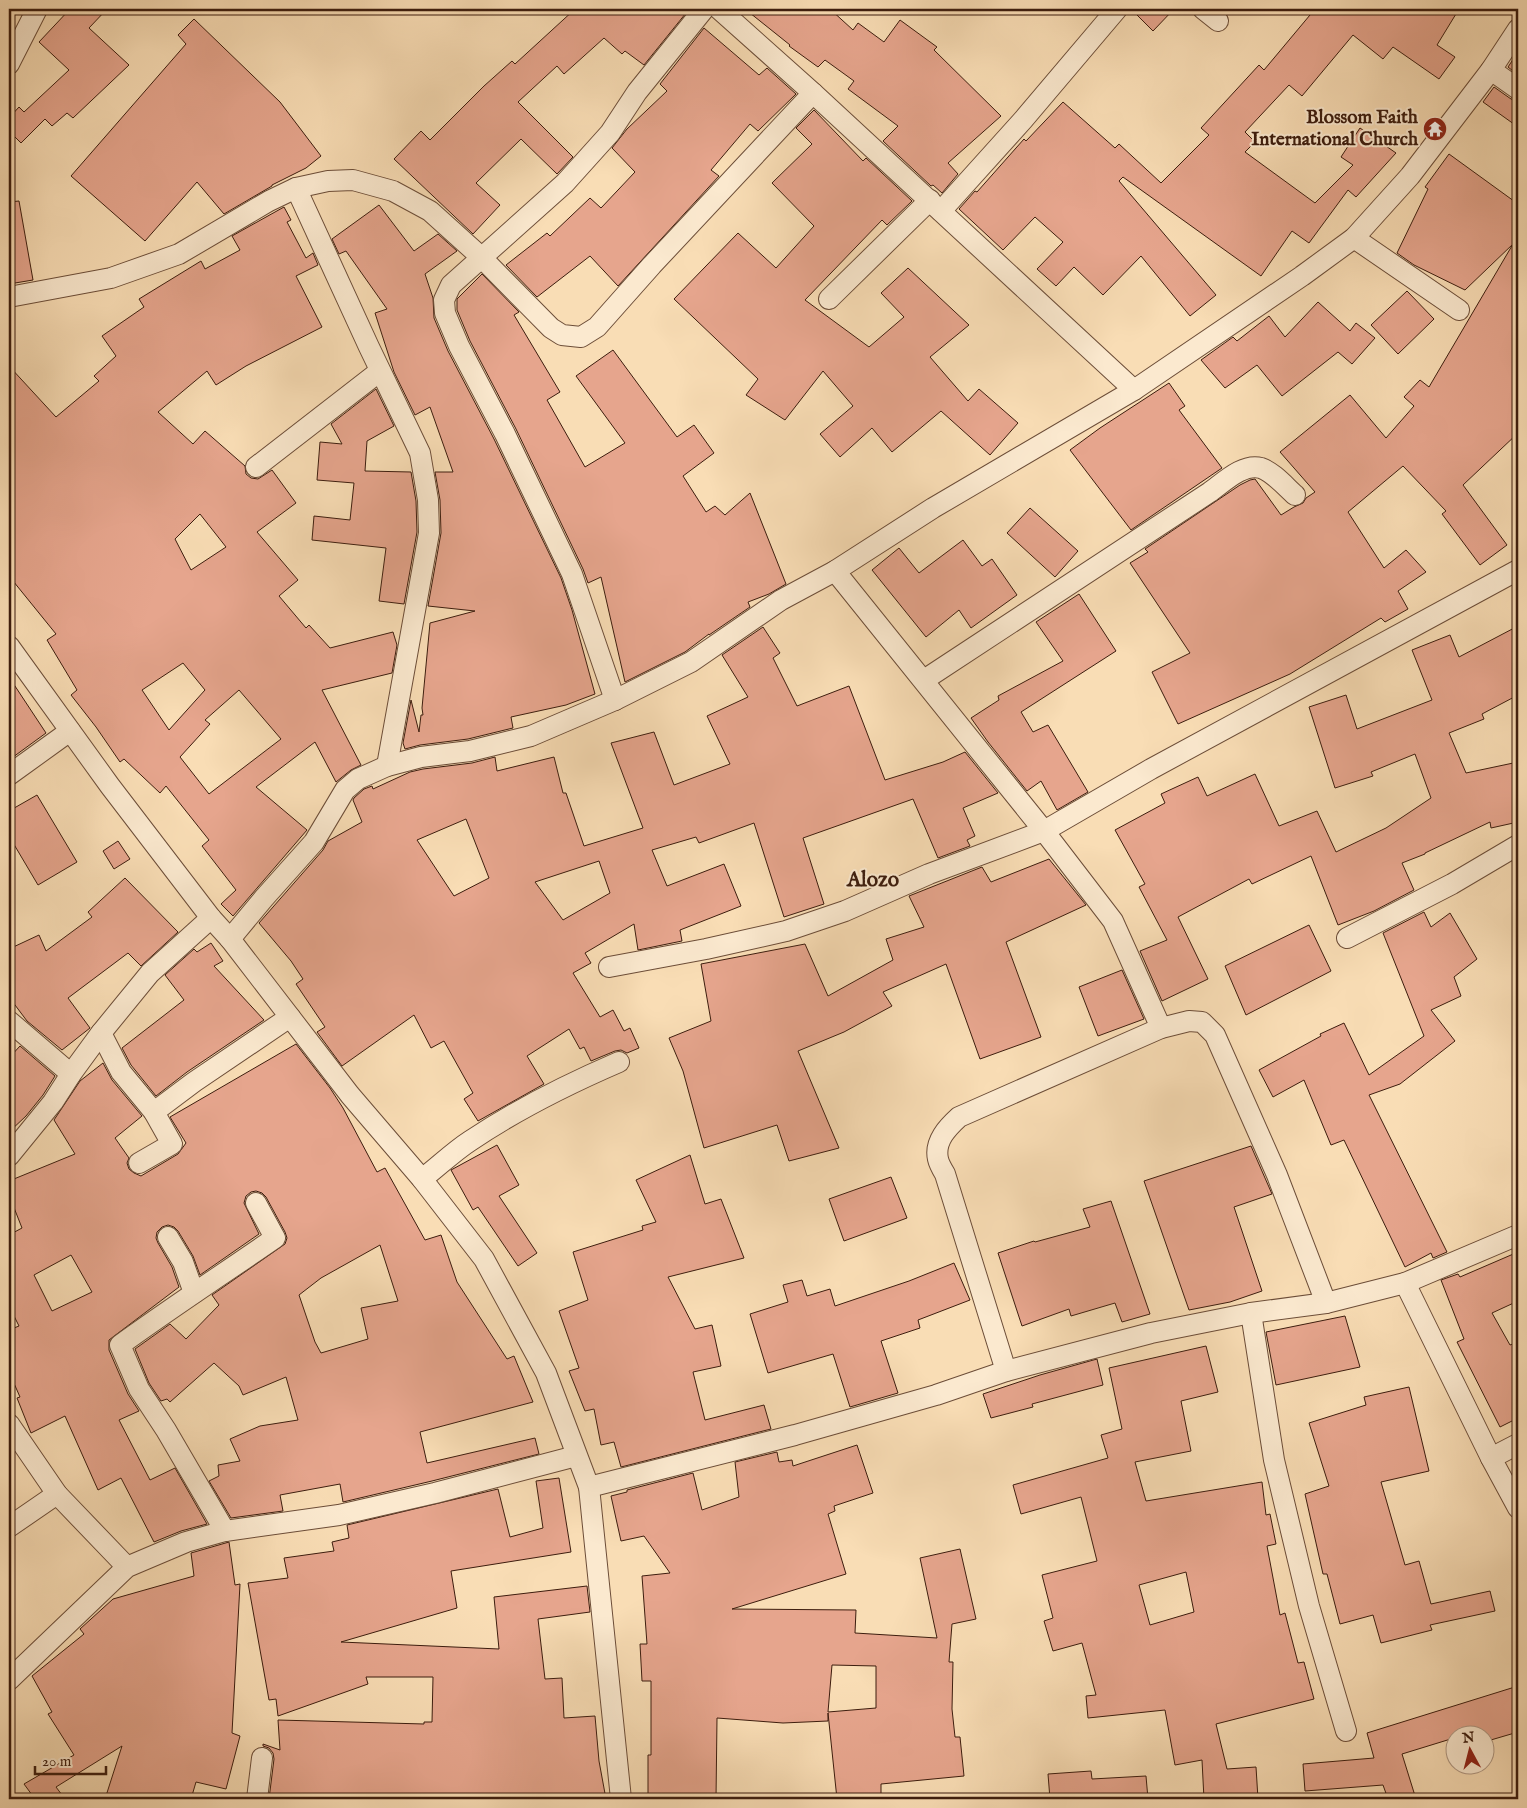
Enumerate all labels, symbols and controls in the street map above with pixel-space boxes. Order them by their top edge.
place label: Blossom Faith International Church [1251,106,1419,152]
temple icon: Blossom Faith International Church [1422,116,1448,142]
district label: Alozo [846,867,900,894]
north arrow [1444,1726,1494,1776]
text: N [1460,1728,1476,1748]
scale bar [35,1743,106,1775]
text: 20 m [42,1752,72,1771]

